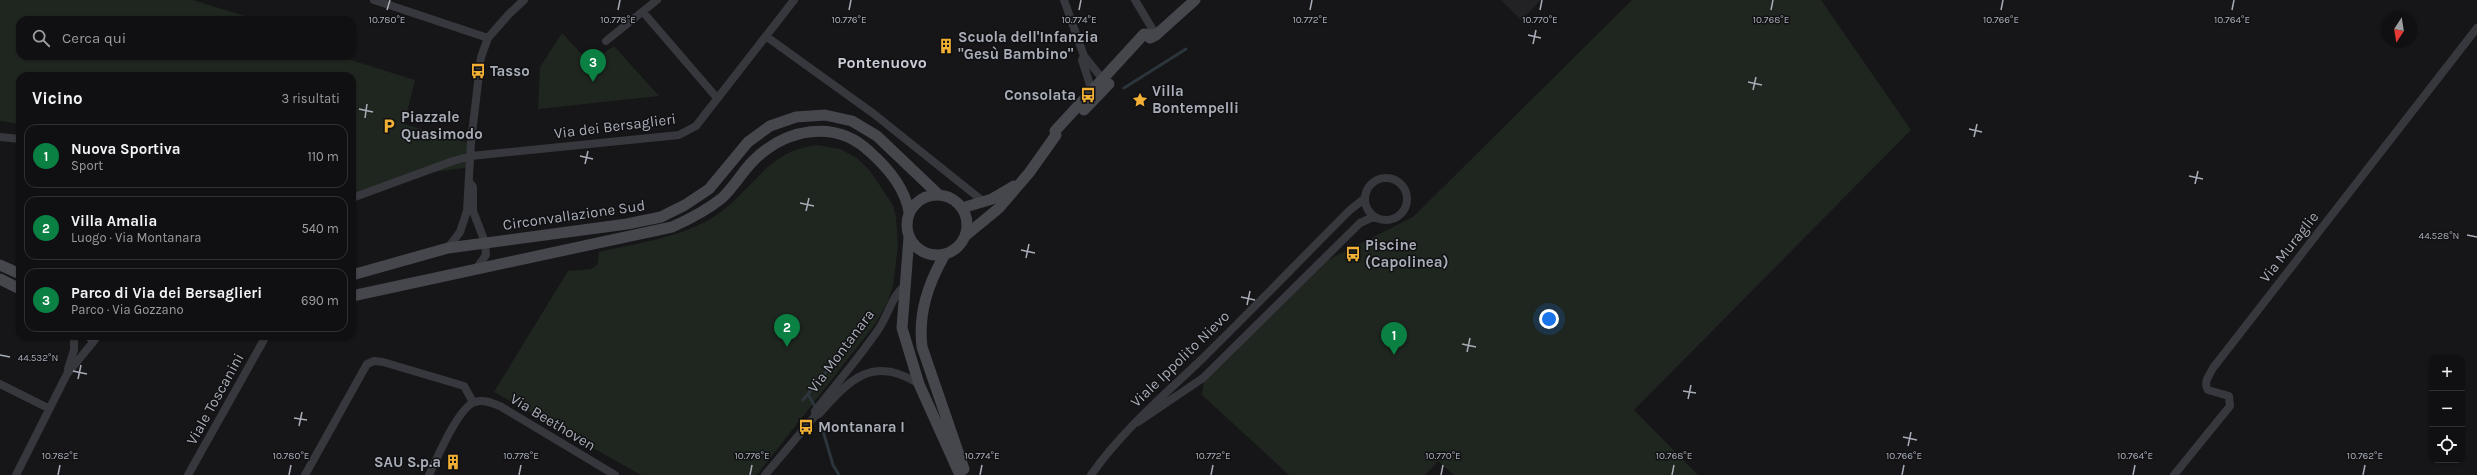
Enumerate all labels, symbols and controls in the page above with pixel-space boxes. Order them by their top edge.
north arrow [2381,12,2417,48]
text: 10.780°E [369,14,405,26]
text: 10.778°E [600,14,636,26]
text: 10.776°E [831,14,867,26]
text: 10.774°E [1061,14,1097,26]
text: 10.772°E [1292,14,1328,26]
text: 10.770°E [1522,14,1558,26]
text: 10.768°E [1753,14,1789,26]
text: 10.766°E [1983,14,2019,26]
text: 10.764°E [2214,14,2250,26]
search box [16,16,356,60]
icon: search [30,27,52,49]
place label: Scuola dell'Infanzia "Gesù Bambino" [958,28,1098,63]
text: Cerca qui [62,29,126,47]
building icon: Scuola dell'Infanzia "Gesù Bambino" [937,37,955,55]
pin: 3 [580,49,606,82]
district label: Pontenuovo [837,53,927,72]
bus stop icon: Tasso [469,62,487,80]
place label: Tasso [490,62,530,80]
place label: Villa Bontempelli [1152,82,1239,117]
place label: Consolata [1004,86,1076,104]
bus stop icon: Consolata [1079,86,1097,104]
text: Vicino [32,88,83,108]
text: 3 risultati [282,91,340,106]
place icon: Villa Bontempelli [1131,91,1149,109]
place label: Piazzale Quasimodo [401,108,483,143]
street label: Via dei Bersaglieri [553,110,677,142]
parking icon: Piazzale Quasimodo [380,117,398,135]
text: Nuova Sportiva [71,140,181,158]
text: 1 [44,149,48,164]
text: 110 m [307,149,339,164]
text: Sport [71,158,103,173]
street label: Circonvallazione Sud [502,196,646,234]
street label: Via Muraglie [2256,208,2322,286]
text: Villa Amalia [71,212,157,230]
text: 2 [42,221,50,236]
text: 540 m [301,221,339,236]
text: Luogo · Via Montanara [71,230,201,245]
text: 44.528°N [2419,230,2459,242]
place label: Piscine (Capolinea) [1365,236,1448,271]
bus stop icon: Piscine (Capolinea) [1344,245,1362,263]
text: Parco di Via dei Bersaglieri [71,284,262,302]
text: 3 [42,293,50,308]
text: 690 m [301,293,339,308]
text: Parco · Via Gozzano [71,302,184,317]
street label: Via Montanara [804,306,878,396]
street label: Viale Ippolito Nievo [1127,307,1233,411]
your location [1539,309,1559,329]
pin: 2 [774,314,800,347]
pin: 1 [1381,322,1407,355]
street label: Viale Toscanini [182,350,248,448]
text: 44.532°N [18,352,58,364]
map controls [2429,355,2465,463]
button: + [2429,355,2465,391]
street label: Via Beethoven [507,389,599,455]
button: − [2429,391,2465,427]
bus stop icon: Montanara I [797,418,815,436]
place label: Montanara I [818,418,905,436]
button: locate [2429,427,2465,463]
text: 10.782°E [42,450,78,462]
text: 10.780°E [273,450,309,462]
text: 10.778°E [503,450,539,462]
text: 10.776°E [734,450,770,462]
text: 10.774°E [964,450,1000,462]
text: 10.772°E [1195,450,1231,462]
text: 10.770°E [1425,450,1461,462]
text: 10.768°E [1656,450,1692,462]
text: 10.766°E [1886,450,1922,462]
text: 10.764°E [2117,450,2153,462]
text: 10.762°E [2347,450,2383,462]
place label: SAU S.p.a [374,453,441,471]
building icon: SAU S.p.a [444,453,462,471]

